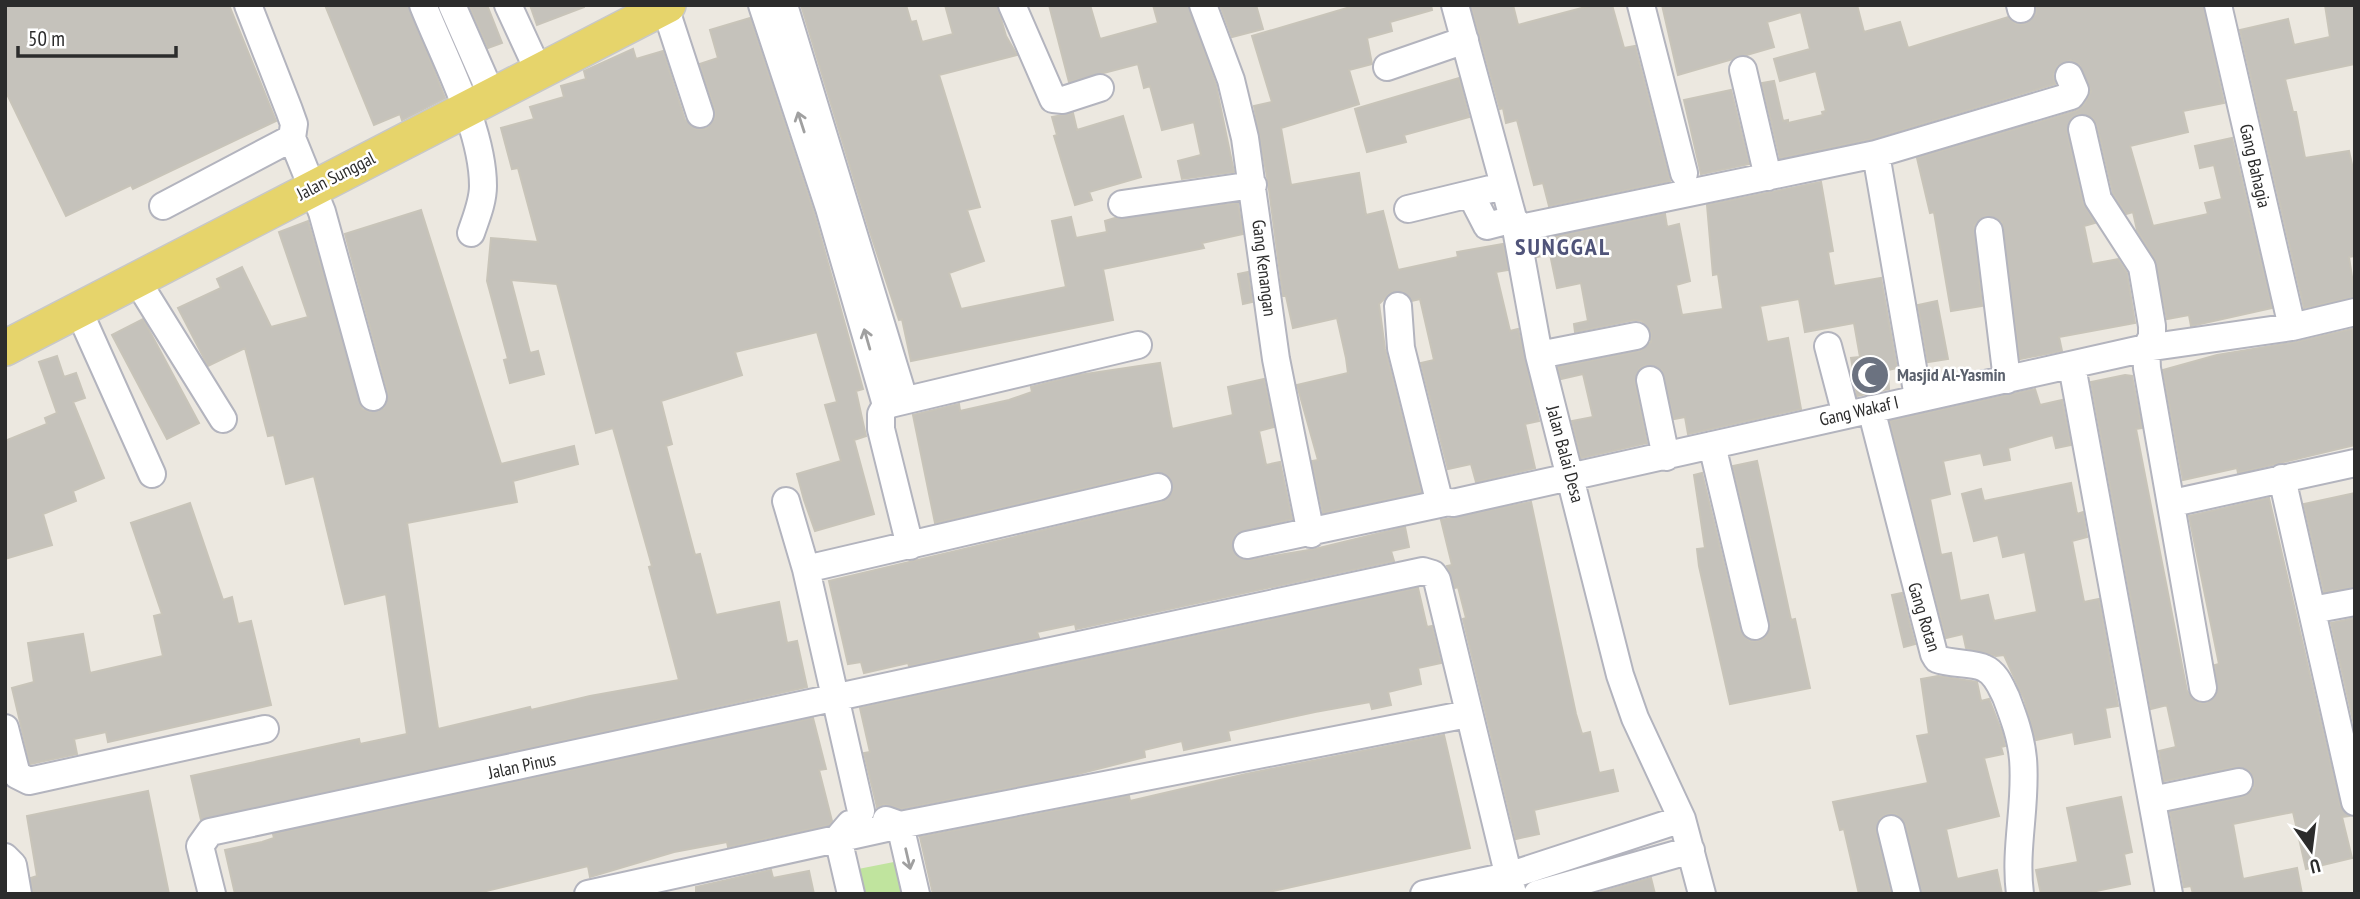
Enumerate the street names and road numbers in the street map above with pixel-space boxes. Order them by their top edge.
street label: Gang Bahagia [2235,122,2276,210]
street label: Jalan Sunggal [292,146,380,206]
street label: Gang Kenangan [1247,218,1282,318]
street label: Gang Wakaf I [1817,390,1901,431]
street label: Jalan Balai Desa [1541,402,1589,505]
street label: Gang Rotan [1903,579,1946,654]
street label: Jalan Pinus [485,747,558,784]

